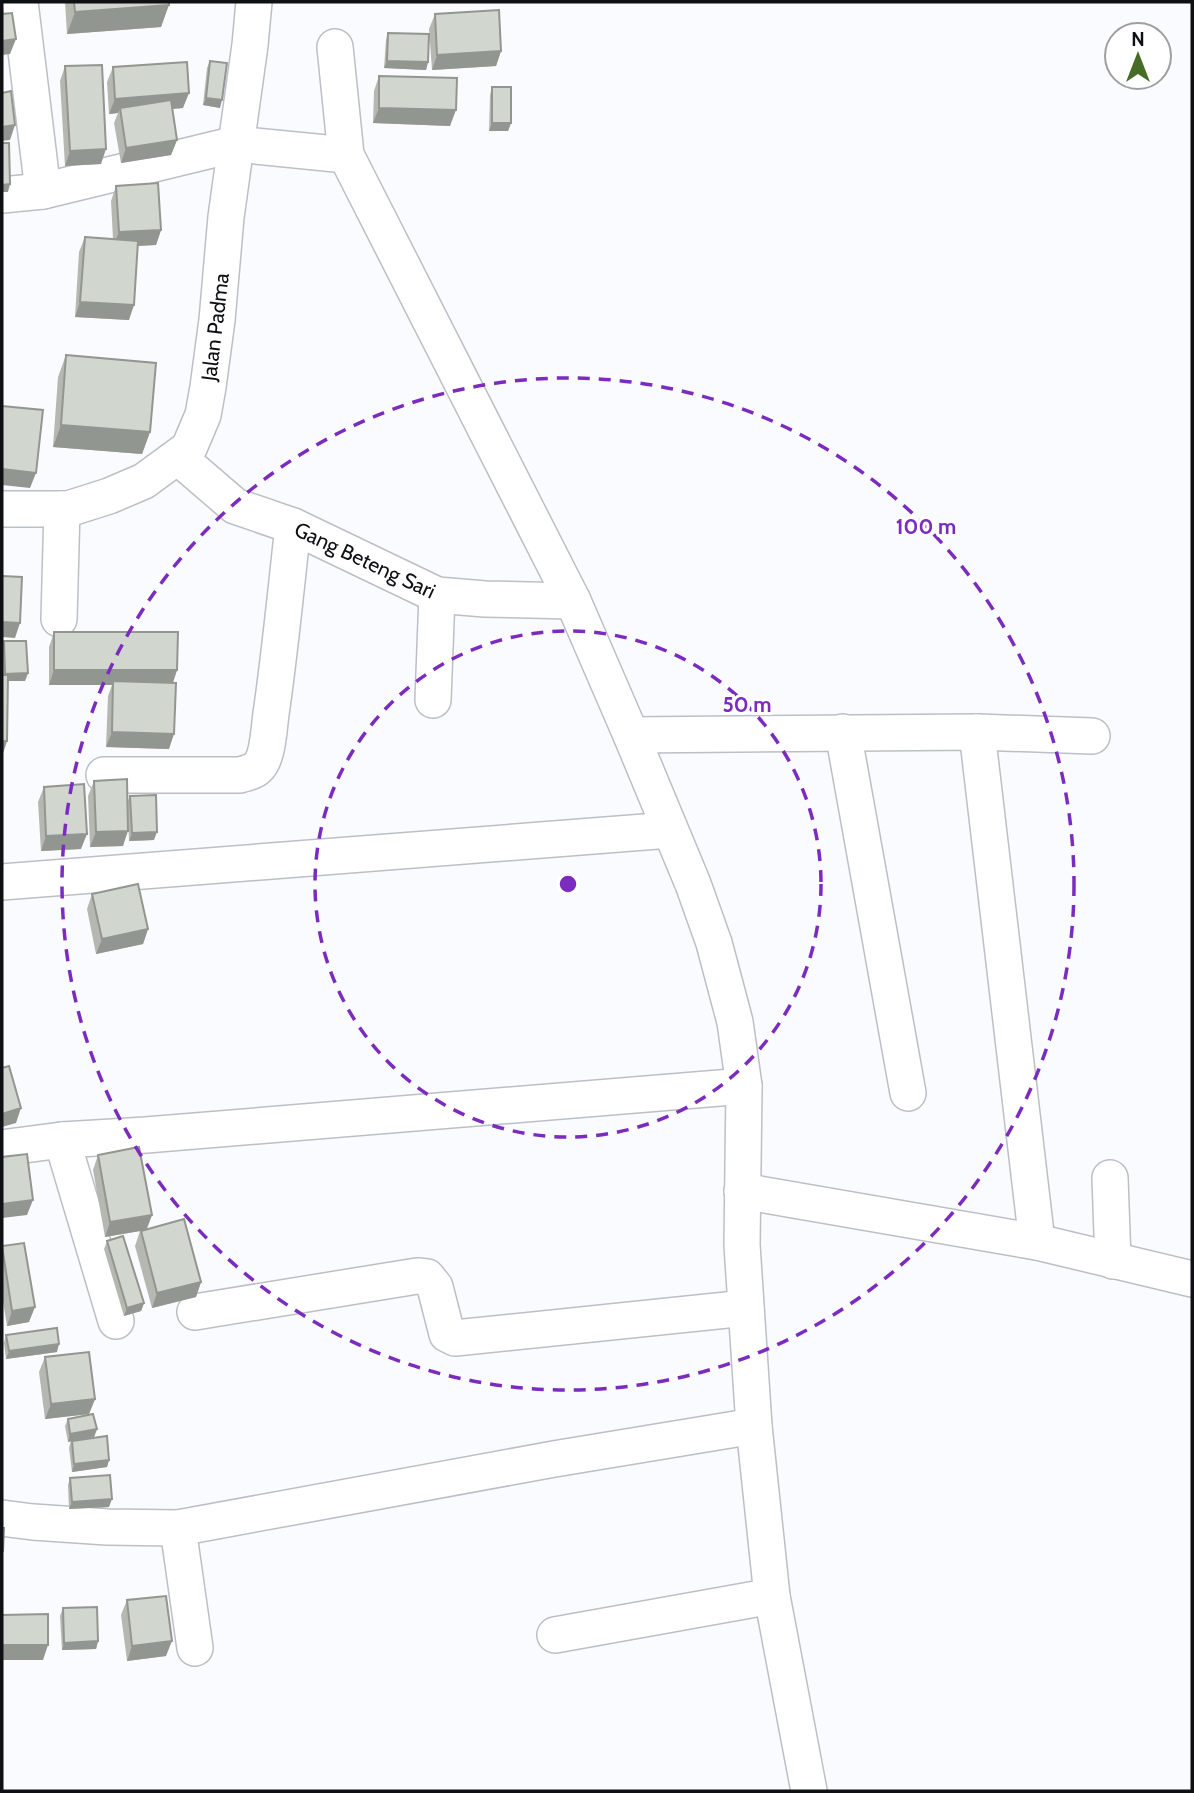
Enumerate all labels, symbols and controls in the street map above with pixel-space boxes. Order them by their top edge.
north arrow [1103,21,1173,91]
text: N [1131,28,1145,51]
street label: Jalan Padma [196,272,234,383]
text: 100 m [896,514,956,539]
street label: Gang Beteng Sari [291,516,439,604]
text: 50 m [722,692,772,717]
centre of rings [556,872,580,896]

